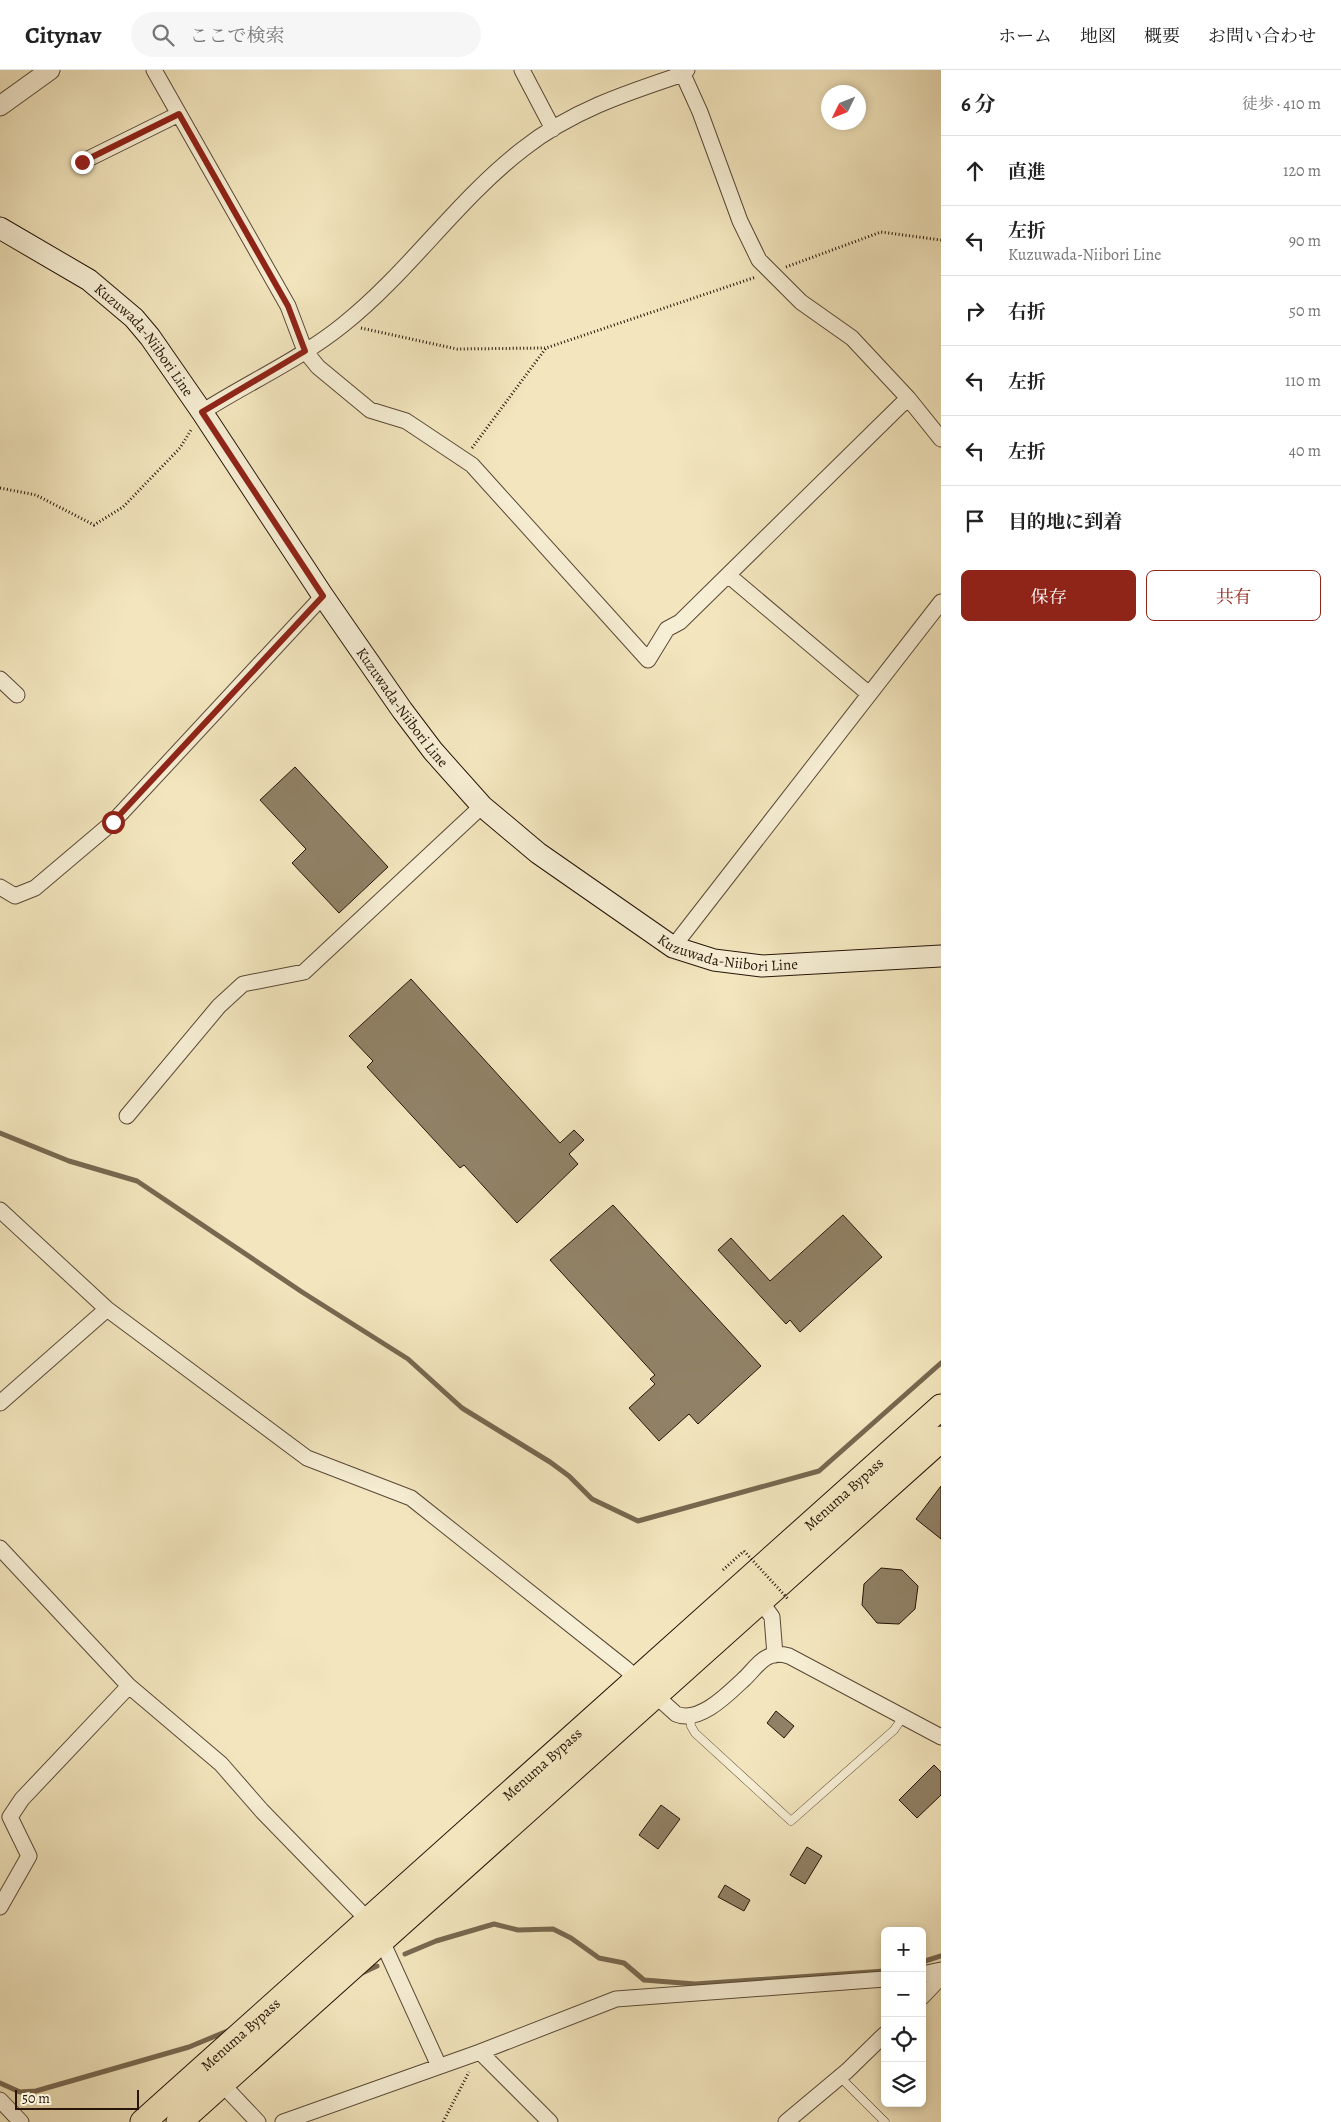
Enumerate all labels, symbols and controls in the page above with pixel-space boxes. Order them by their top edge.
search box [131,12,481,57]
text: Citynav [25,19,101,51]
icon: search [149,21,177,49]
text: ここで検索 [189,23,284,49]
text: ホーム [998,24,1052,48]
text: 地図 [1080,24,1116,48]
text: 概要 [1144,24,1180,48]
text: お問い合わせ [1208,24,1316,48]
north arrow [821,85,866,130]
text: 6 分 [961,90,995,118]
text: 徒歩 · 410 m [1242,93,1321,115]
route end [71,151,94,174]
icon: ahead [961,157,989,185]
text: 直進 [1008,159,1046,185]
text: 120 m [1283,160,1321,182]
text: 左折 [1008,218,1046,244]
icon: left [961,227,989,255]
text: 90 m [1289,230,1321,252]
text: Kuzuwada-Niibori Line [1008,244,1161,266]
street label: Kuzuwada-Niibori Line [90,279,198,401]
icon: right [961,297,989,325]
text: 右折 [1008,299,1046,325]
text: 50 m [1289,300,1321,322]
icon: left [961,367,989,395]
text: 左折 [1008,369,1046,395]
text: 110 m [1285,370,1321,392]
icon: left [961,437,989,465]
text: 左折 [1008,439,1046,465]
text: 40 m [1289,440,1321,462]
icon: arrive [961,507,989,535]
text: 目的地に到着 [1008,509,1122,535]
button: 保存 [961,570,1136,621]
button: 共有 [1146,570,1321,621]
street label: Kuzuwada-Niibori Line [352,644,453,772]
route start [102,811,125,834]
street label: Kuzuwada-Niibori Line [654,929,799,976]
street label: Menuma Bypass [800,1453,888,1535]
street label: Menuma Bypass [498,1723,586,1805]
map controls [881,1927,926,2107]
button: + [881,1927,926,1972]
button: − [881,1972,926,2017]
street label: Menuma Bypass [196,1994,285,2076]
button: locate [881,2017,926,2062]
button: layers [881,2062,926,2107]
scale bar [15,2087,139,2110]
text: 50 m [22,2089,50,2108]

